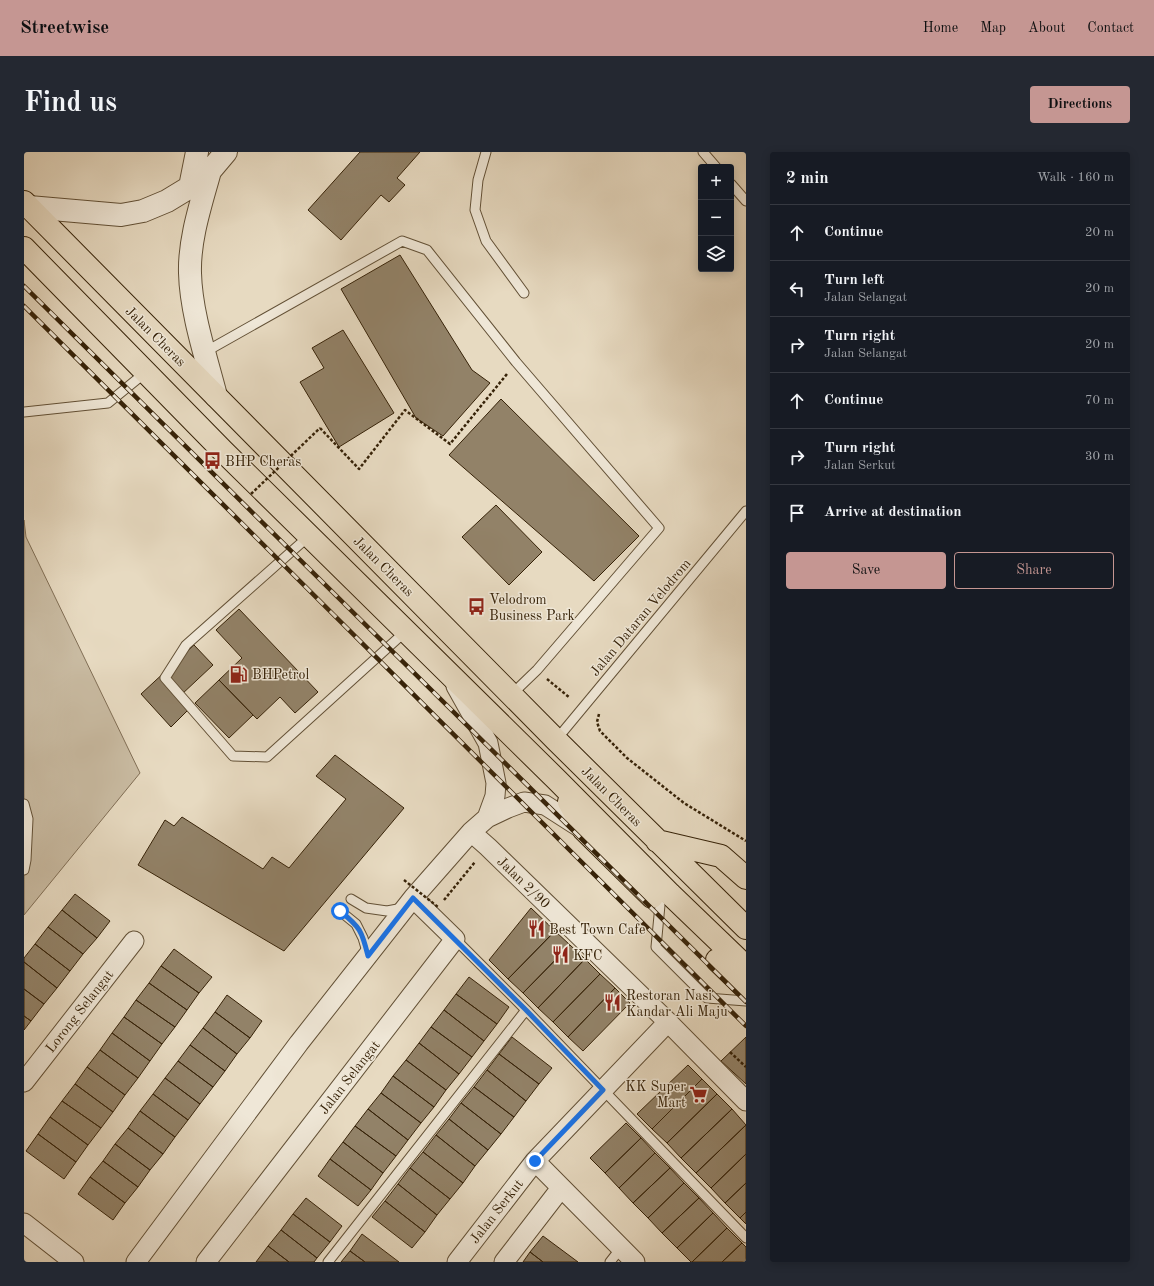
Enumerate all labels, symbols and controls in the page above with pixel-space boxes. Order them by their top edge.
text: Streetwise [20,19,109,38]
text: Home [923,21,958,35]
text: Map [980,21,1006,35]
text: About [1028,21,1065,35]
text: Contact [1087,21,1134,35]
button: Directions [1030,86,1130,123]
text: Find us [24,90,117,118]
map controls [698,164,734,272]
button: + [698,164,734,200]
text: 2 min [786,170,829,187]
text: Walk · 160 m [1037,171,1114,184]
button: − [698,200,734,236]
icon: ahead [786,222,808,244]
text: Continue [824,225,883,240]
text: 20 m [1085,226,1114,239]
button: layers [698,236,734,272]
text: Turn left [824,273,884,288]
icon: left [786,278,808,300]
text: 20 m [1085,282,1114,295]
text: Jalan Selangat [824,291,907,304]
street label: Jalan Cheras [122,304,188,370]
text: Turn right [824,329,895,344]
icon: right [786,334,808,356]
text: 20 m [1085,338,1114,351]
text: Jalan Selangat [824,347,907,360]
icon: ahead [786,390,808,412]
text: Continue [824,393,883,408]
text: 70 m [1085,394,1114,407]
text: Turn right [824,441,895,456]
icon: right [786,446,808,468]
text: 30 m [1085,450,1114,463]
bus stop icon: BHP Cheras [202,451,222,471]
place label: BHP Cheras [225,455,301,469]
text: Jalan Serkut [824,459,896,472]
icon: arrive [786,502,808,524]
text: Arrive at destination [824,505,962,520]
street label: Jalan Cheras [350,534,416,600]
button: Save [786,552,946,589]
button: Share [954,552,1114,589]
street label: Jalan Dataran Velodrom [588,556,694,679]
place label: Velodrom Business Park [489,593,575,623]
bus stop icon: Velodrom Business Park [466,597,486,617]
fuel station icon: BHPetrol [229,664,249,684]
place label: BHPetrol [252,668,310,682]
street label: Jalan Cheras [578,764,644,830]
street label: Jalan 2/90 [494,854,552,911]
route start [331,902,349,920]
restaurant icon: Best Town Cafe [526,919,546,939]
place label: Best Town Cafe [549,923,645,937]
restaurant icon: KFC [550,945,570,965]
place label: KFC [573,949,602,963]
street label: Lorong Selangat [43,968,116,1056]
place label: Restoran Nasi Kandar Ali Maju [626,989,728,1019]
restaurant icon: Restoran Nasi Kandar Ali Maju [603,993,623,1013]
street label: Jalan Selangat [317,1038,383,1117]
place label: KK Super Mart [625,1080,686,1110]
supermarket icon: KK Super Mart [689,1084,709,1104]
route end [526,1152,544,1170]
street label: Jalan Serkut [468,1177,526,1246]

